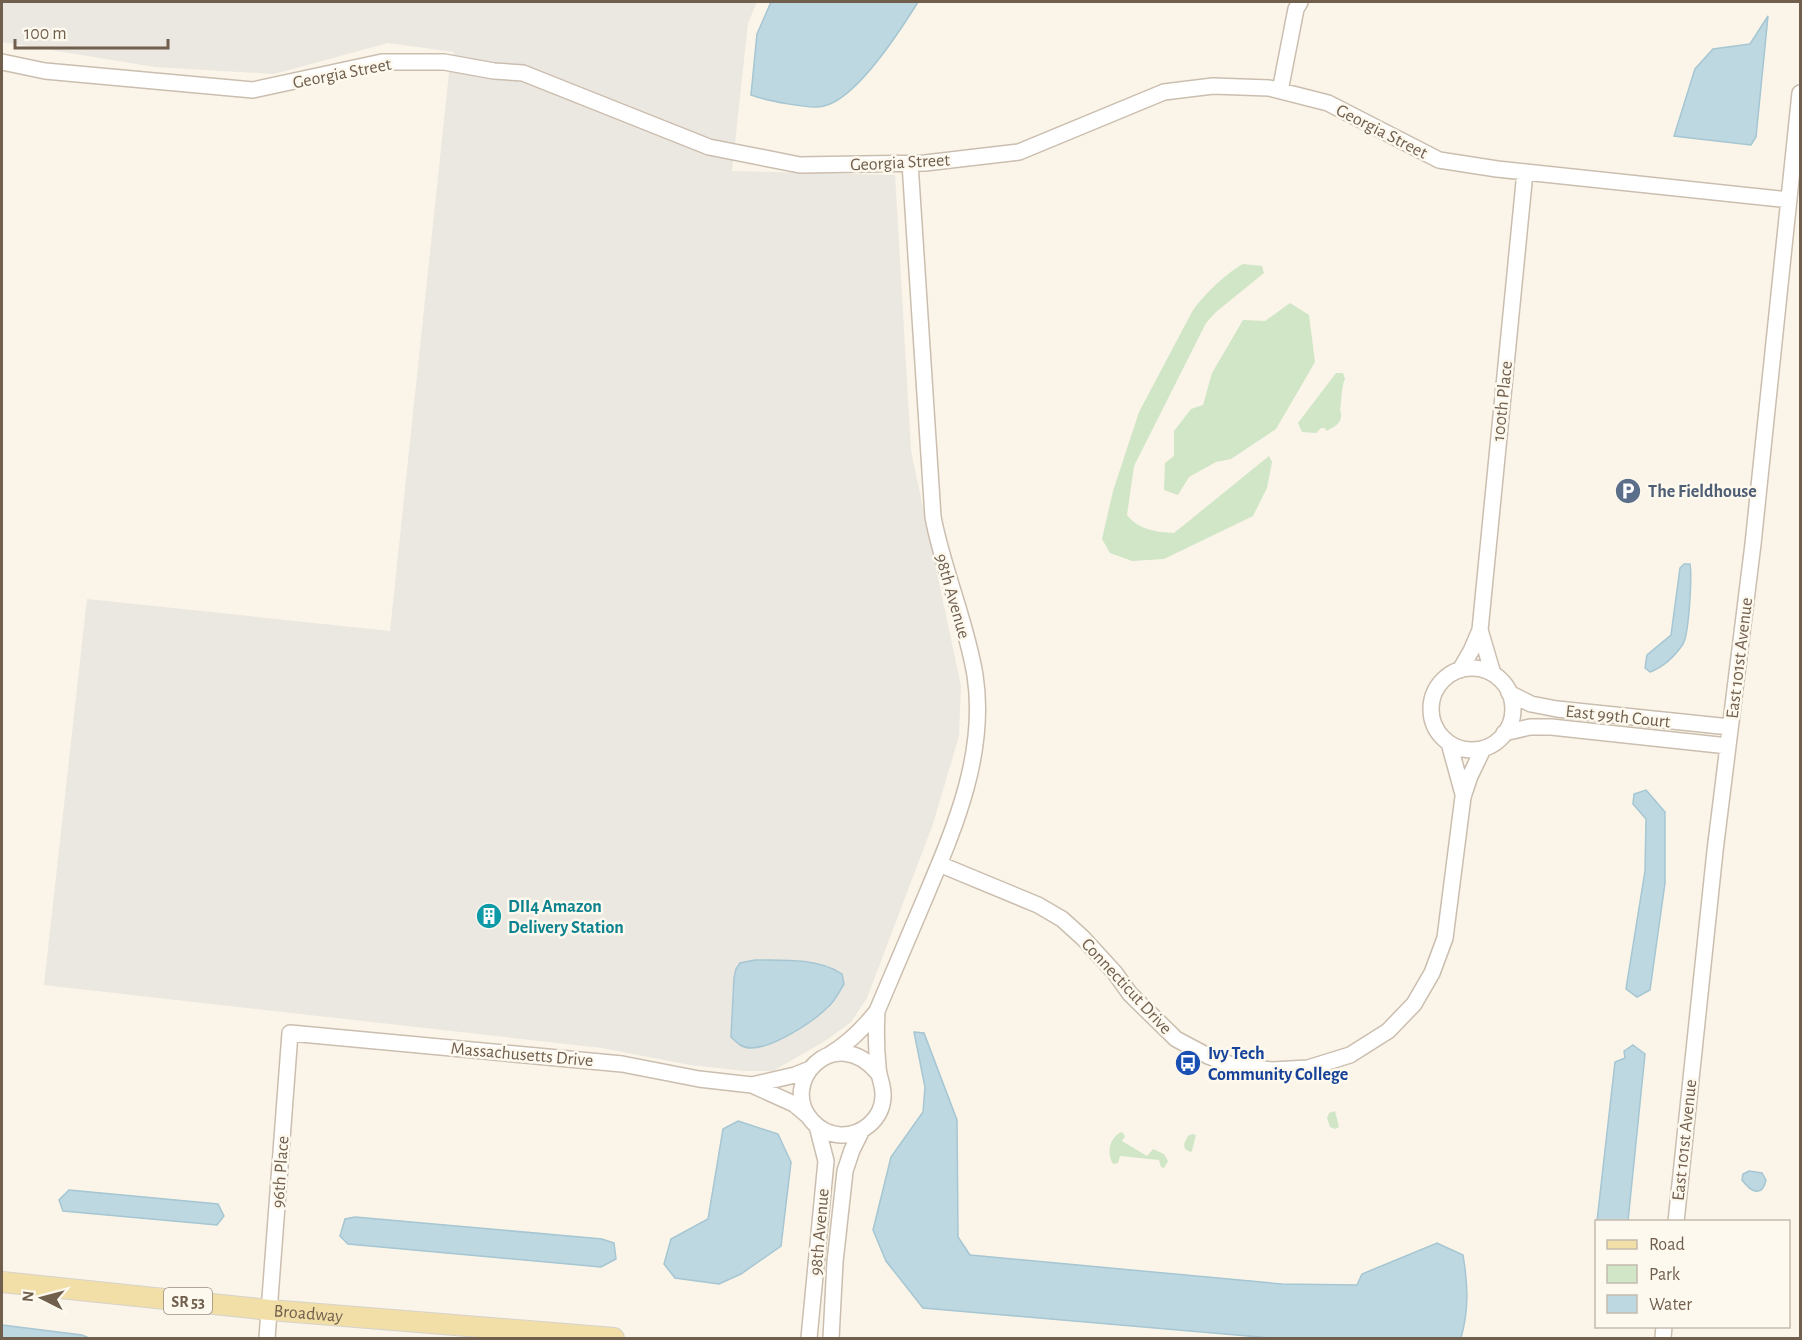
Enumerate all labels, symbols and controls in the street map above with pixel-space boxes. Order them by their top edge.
scale bar [15,12,168,50]
text: 100 m [24,25,67,43]
street label: Georgia Street [291,56,393,92]
street label: Georgia Street [1333,101,1430,163]
street label: Georgia Street [850,151,951,175]
street label: 100th Place [1490,360,1516,442]
parking icon: The Fieldhouse [1613,476,1643,506]
place label: The Fieldhouse [1648,483,1757,501]
street label: 98th Avenue [931,552,973,641]
street label: East 101st Avenue [1724,597,1756,720]
street label: East 99th Court [1565,703,1671,731]
place label: DII4 Amazon Delivery Station [508,898,624,937]
building icon: DII4 Amazon Delivery Station [474,901,504,931]
street label: Connecticut Drive [1078,935,1175,1038]
street label: Massachusetts Drive [450,1040,594,1070]
place label: Ivy Tech Community College [1208,1045,1348,1084]
bus stop icon: Ivy Tech Community College [1173,1048,1203,1078]
street label: East 101st Avenue [1670,1079,1700,1202]
street label: 96th Place [269,1135,292,1209]
street label: 98th Avenue [807,1188,833,1276]
legend [1595,1220,1790,1328]
text: Road [1649,1236,1685,1254]
text: Park [1649,1266,1681,1284]
north arrow [12,1268,72,1328]
road number: SR 53 [164,1288,212,1314]
text: N [20,1290,37,1303]
text: Water [1649,1296,1692,1314]
street label: Broadway [273,1302,344,1326]

